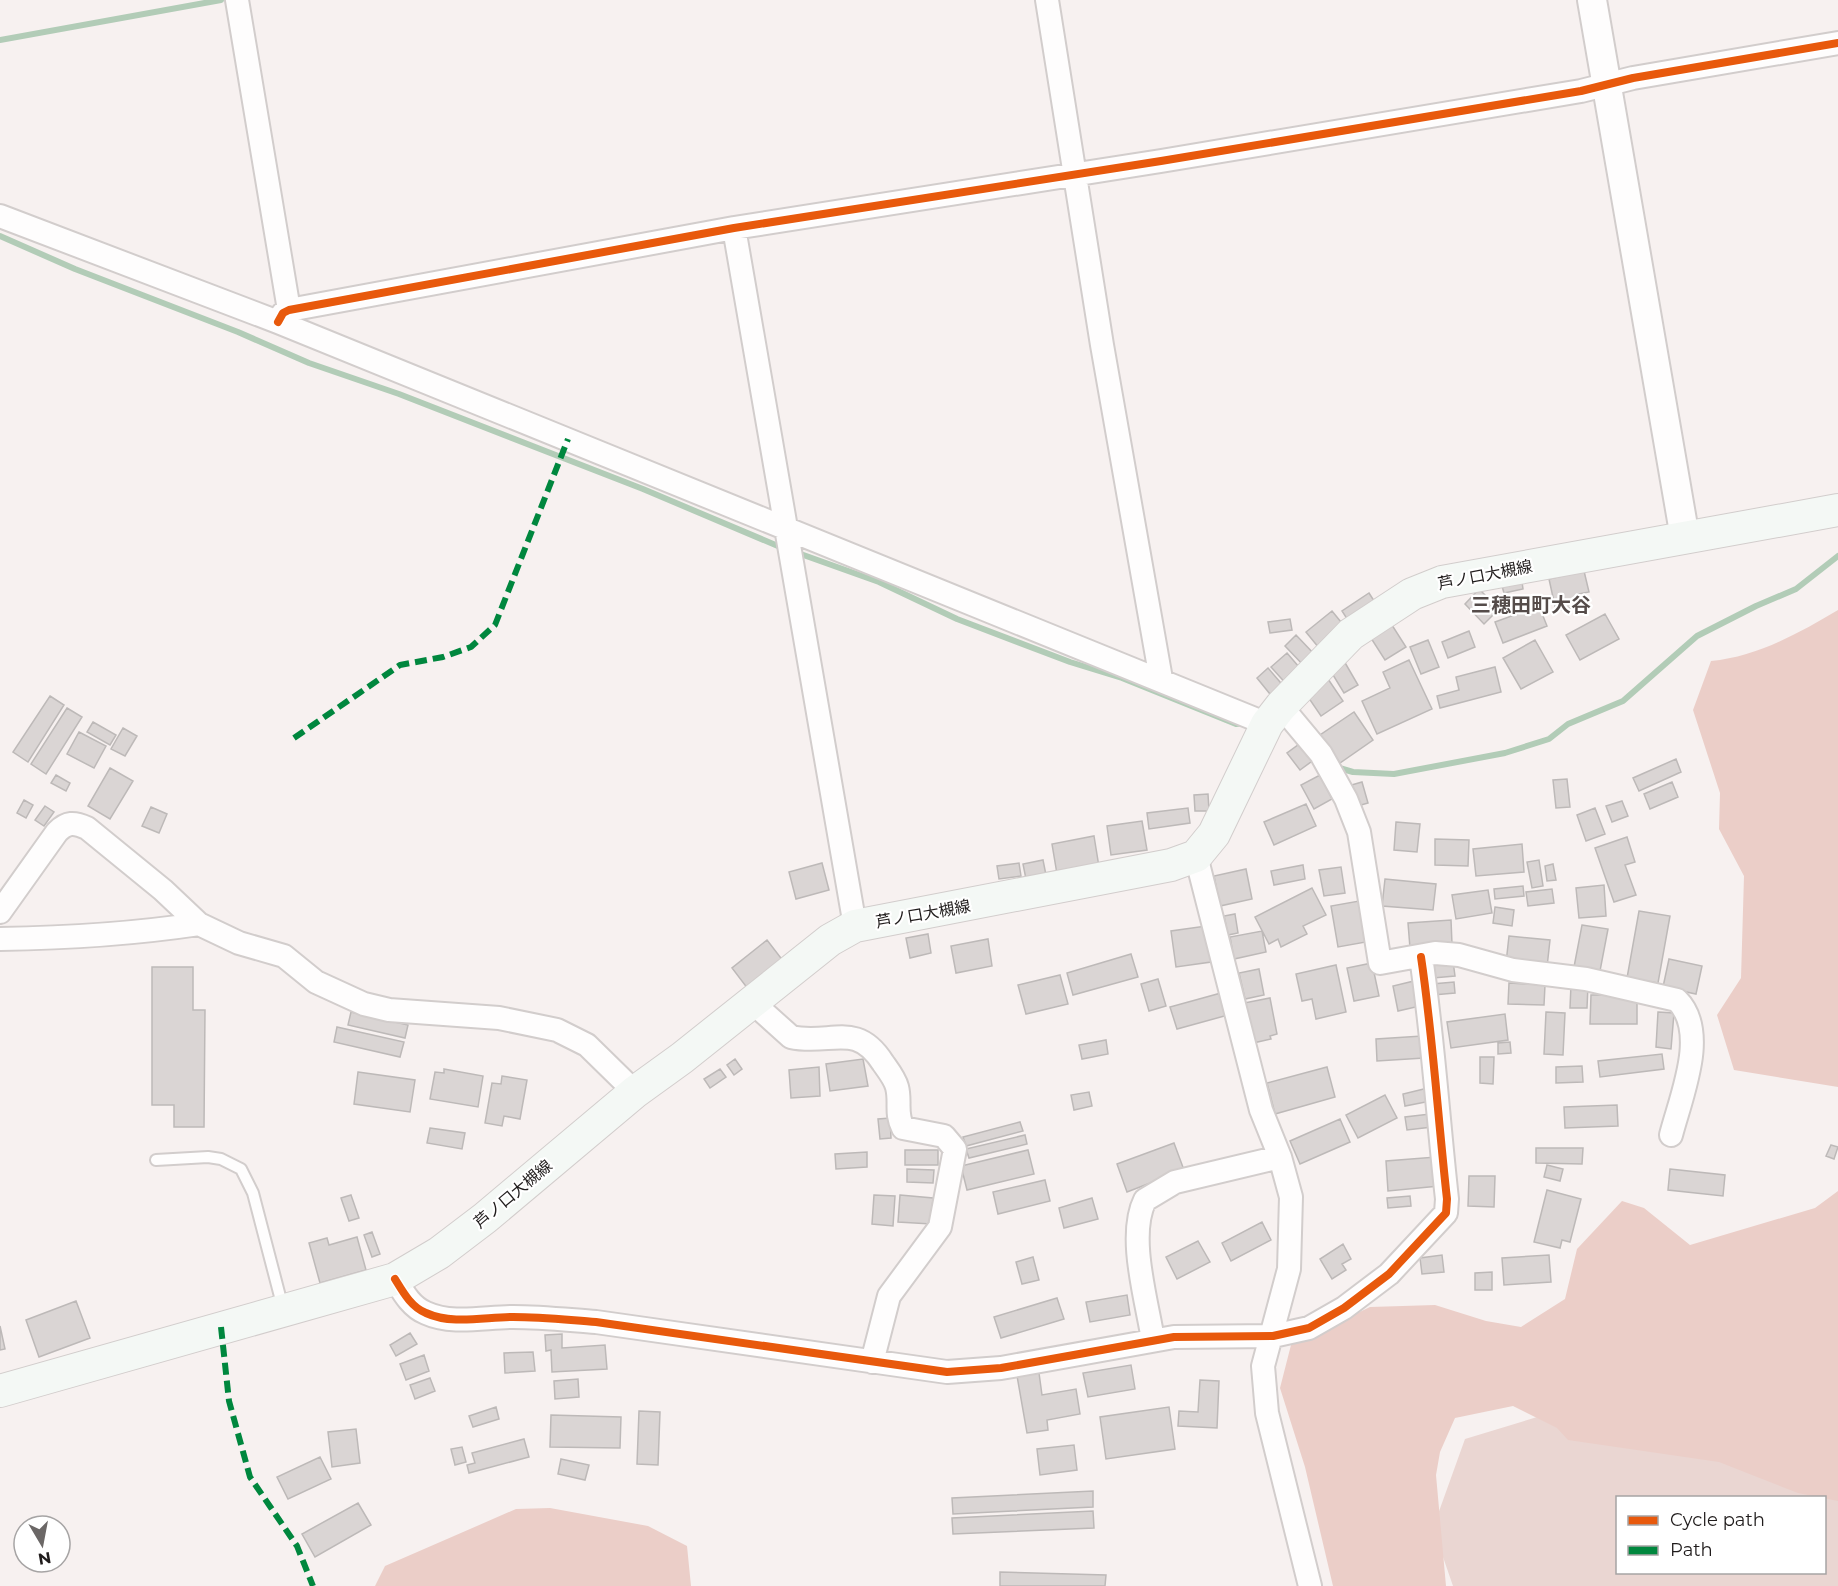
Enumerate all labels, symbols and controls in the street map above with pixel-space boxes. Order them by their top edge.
street label: 芦ノ口大槻線 [1436,557,1534,593]
district label: 三穂田町大谷 [1471,593,1591,617]
street label: 芦ノ口大槻線 [874,896,972,932]
street label: 芦ノ口大槻線 [470,1156,556,1232]
legend [1616,1496,1826,1574]
text: Cycle path [1670,1509,1765,1531]
north arrow [12,1514,72,1574]
text: Path [1670,1539,1713,1561]
text: N [36,1548,53,1569]

